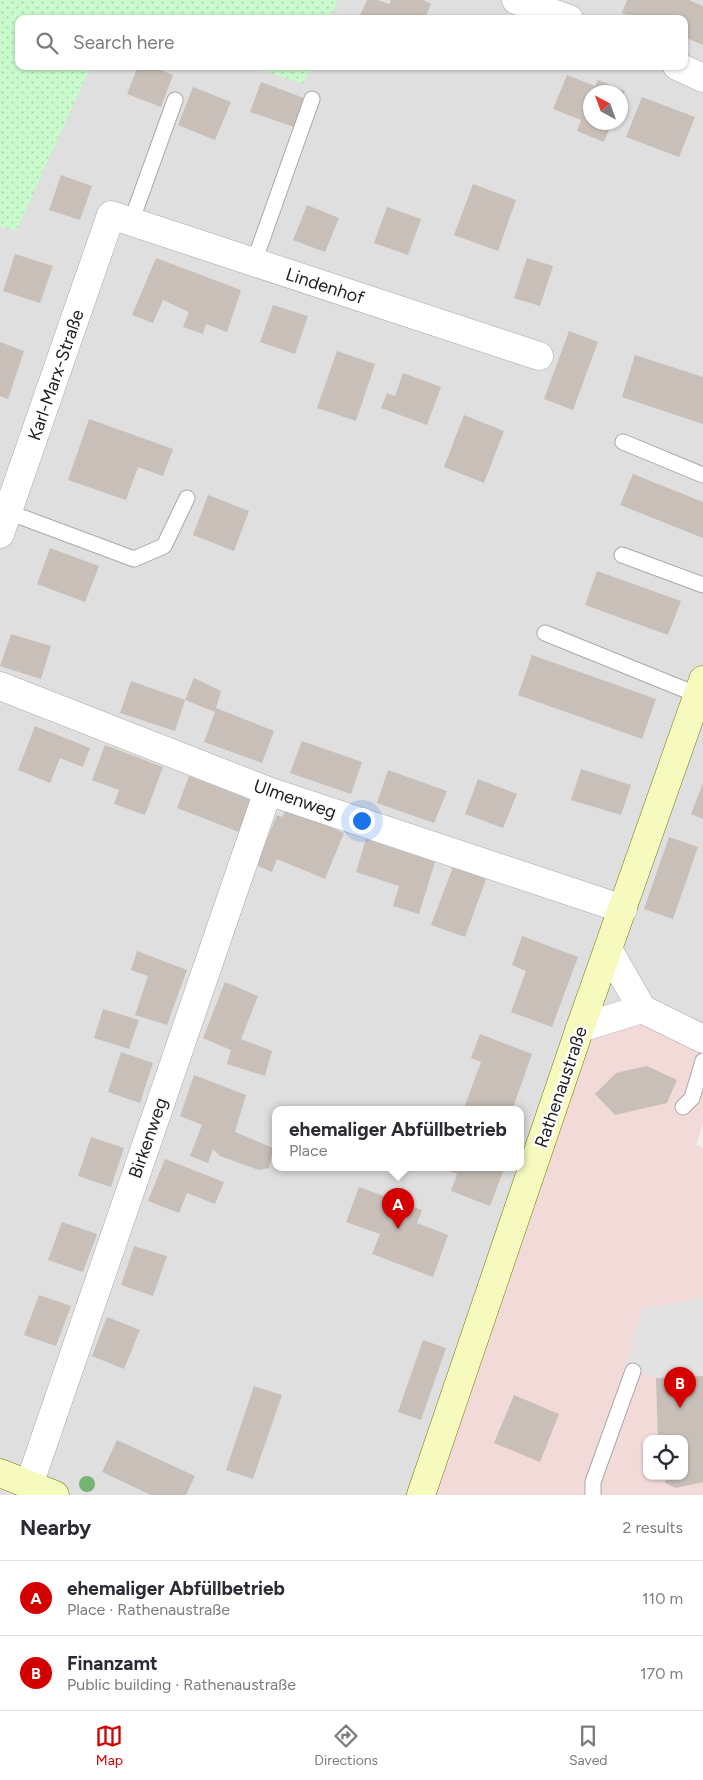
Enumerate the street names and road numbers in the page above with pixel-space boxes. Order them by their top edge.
street label: Lindenhof [283,263,367,309]
street label: Karl-Marx-Straße [23,306,89,443]
street label: Ulmenweg [251,775,339,823]
street label: Rathenaustraße [530,1023,592,1151]
street label: Birkenweg [124,1095,172,1181]

